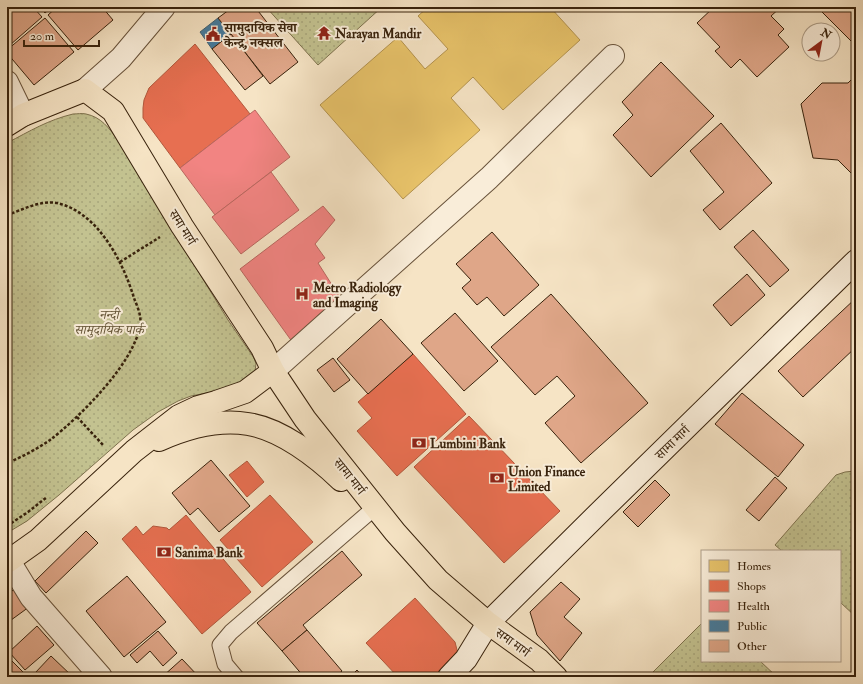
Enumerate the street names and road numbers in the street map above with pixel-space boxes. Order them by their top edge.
street label: समा मार्ग [165,206,200,249]
street label: सामा मार्ग [651,422,694,464]
street label: सामा मार्ग [329,454,369,499]
street label: समा मार्ग [491,624,534,661]

